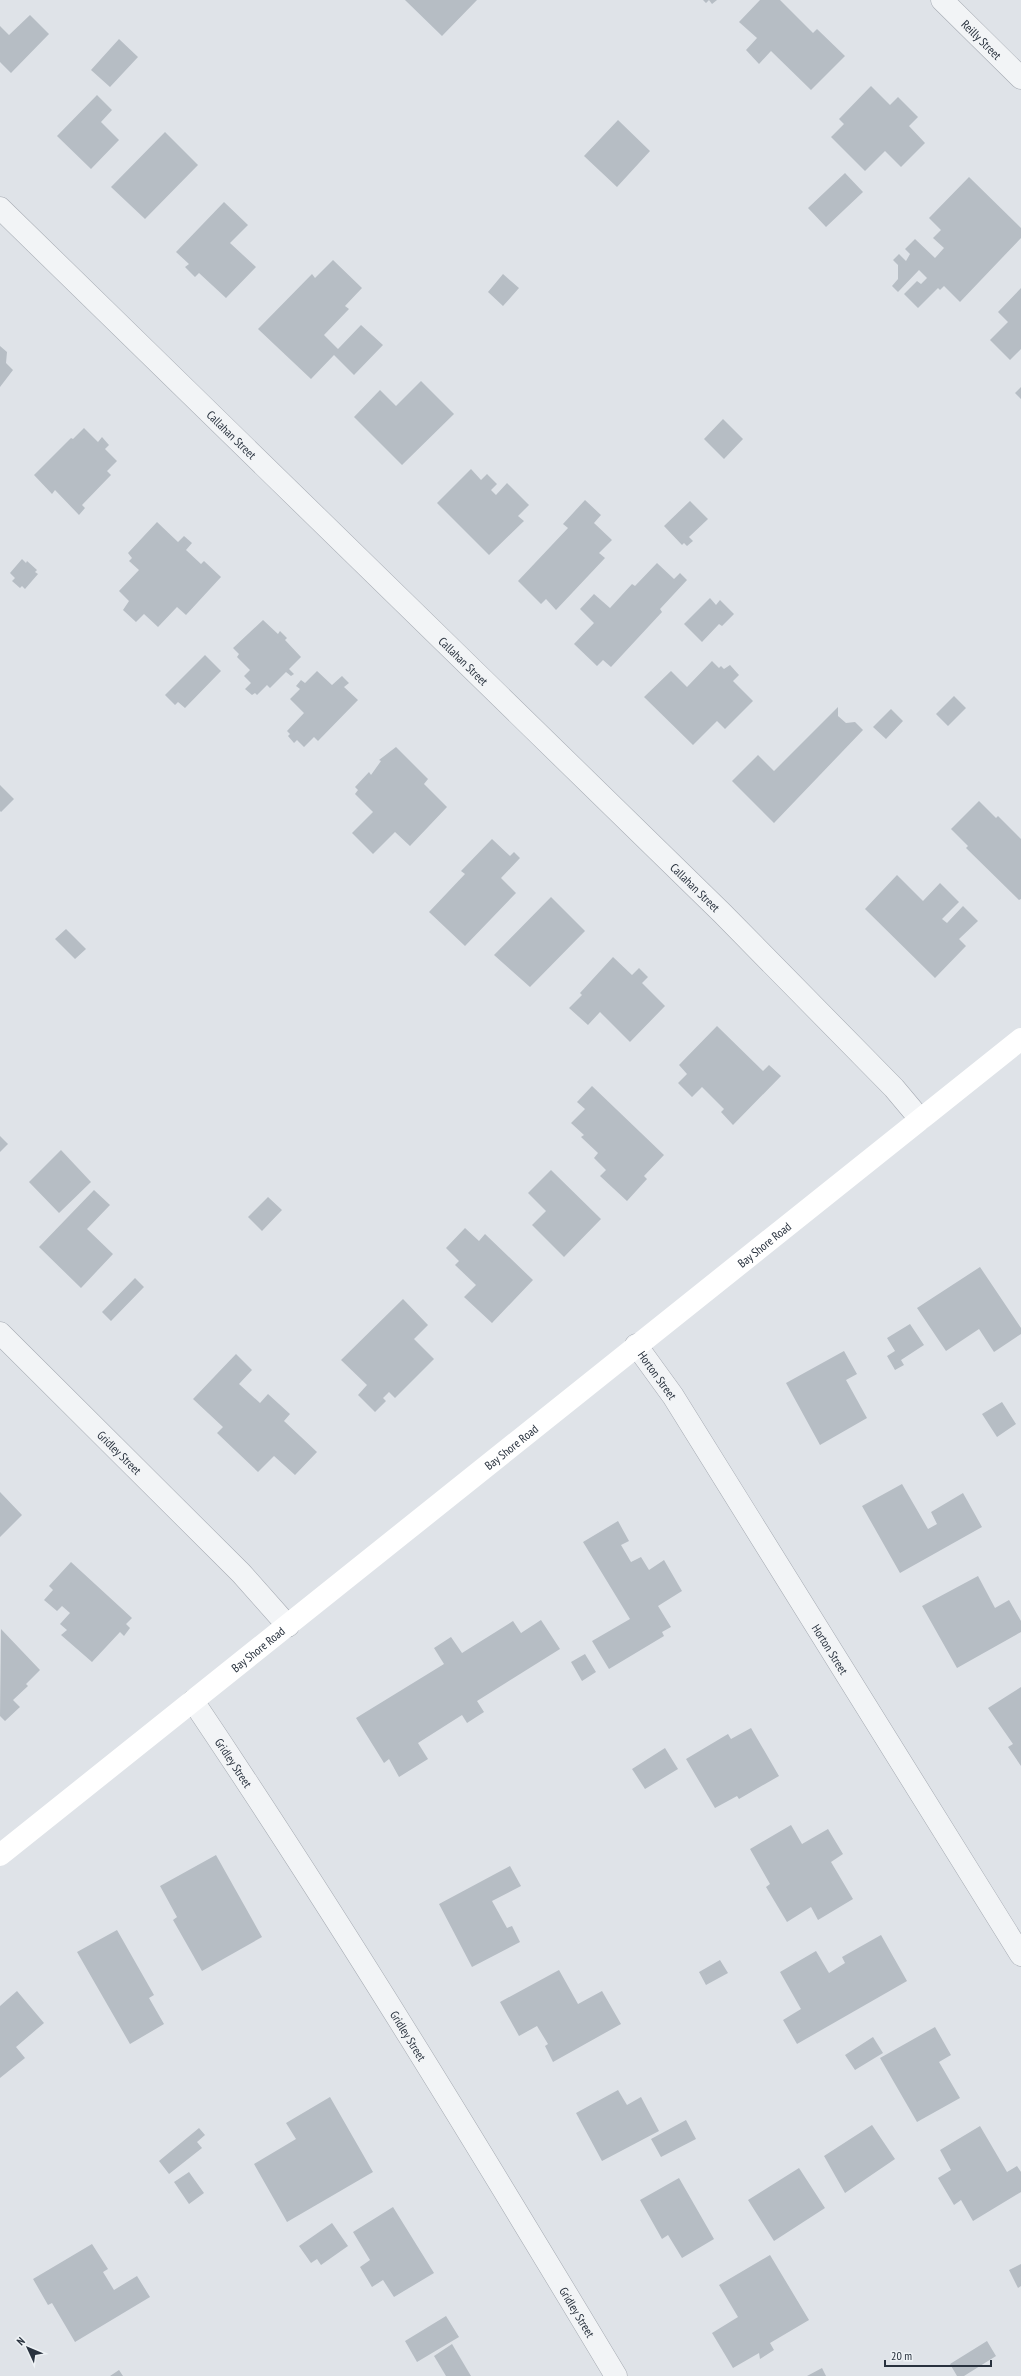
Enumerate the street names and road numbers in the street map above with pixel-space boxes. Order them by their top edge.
street label: Reilly Street [959,16,1005,63]
street label: Callahan Street [204,407,260,462]
street label: Callahan Street [436,633,492,689]
street label: Callahan Street [668,860,724,915]
street label: Bay Shore Road [734,1219,794,1270]
street label: Horton Street [635,1348,681,1402]
street label: Bay Shore Road [481,1421,541,1473]
street label: Gridley Street [95,1427,145,1478]
street label: Horton Street [809,1621,852,1677]
street label: Bay Shore Road [228,1623,288,1675]
street label: Gridley Street [212,1735,256,1791]
street label: Gridley Street [387,2008,430,2064]
street label: Gridley Street [557,2284,599,2341]

